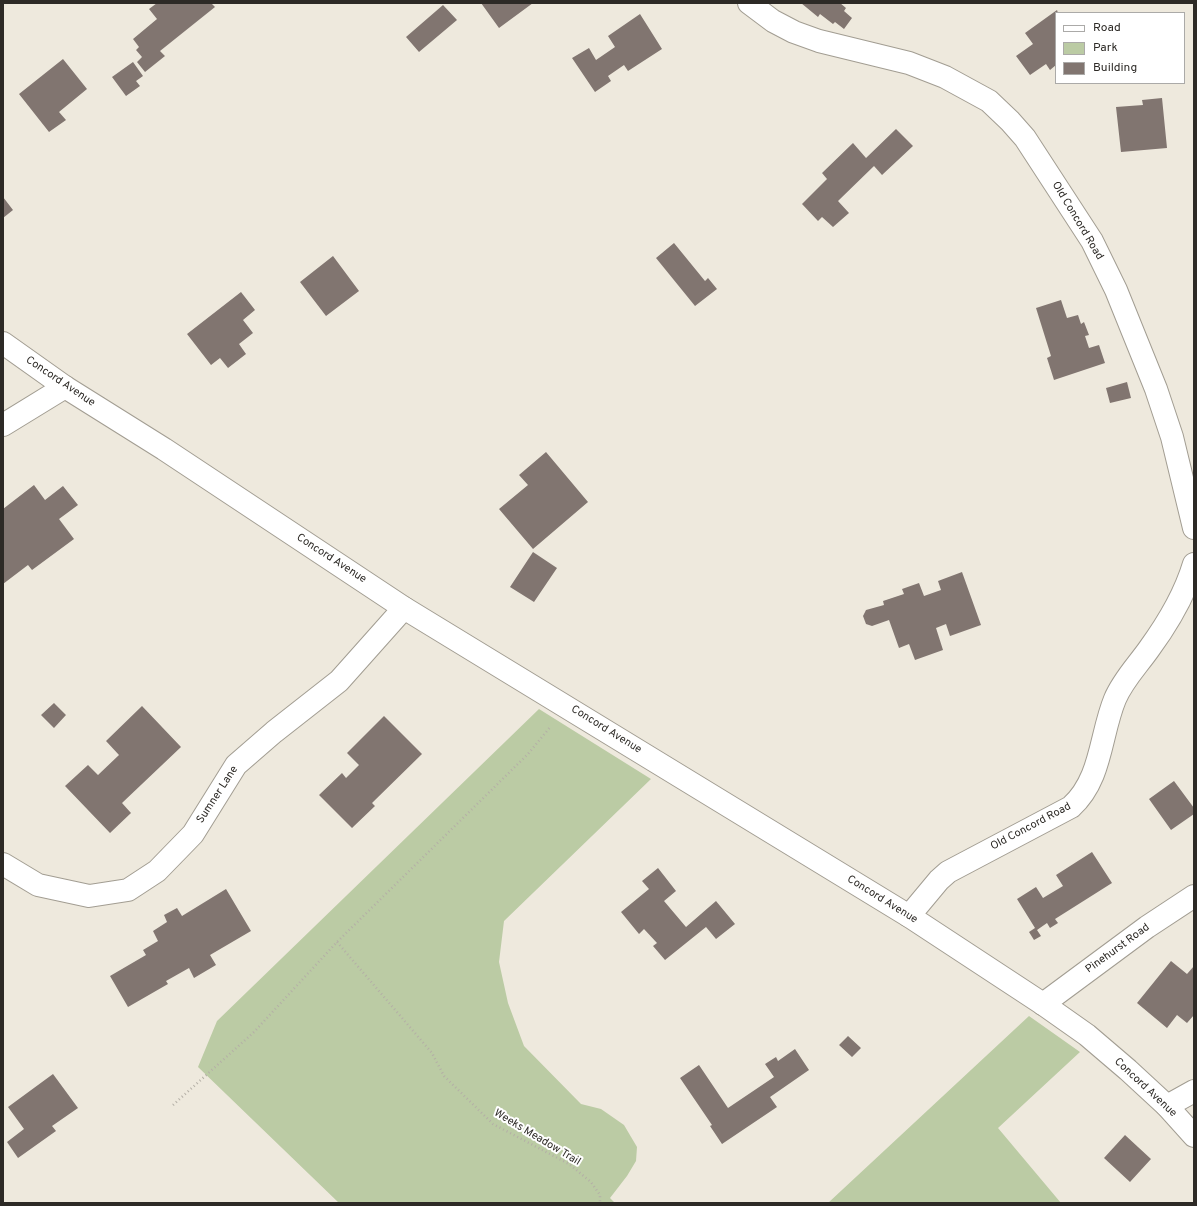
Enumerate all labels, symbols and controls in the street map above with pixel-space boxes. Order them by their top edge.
legend [1055,12,1185,84]
text: Road [1093,20,1121,36]
text: Park [1093,40,1118,56]
text: Building [1093,60,1137,76]
street label: Old Concord Road [1048,179,1106,263]
street label: Concord Avenue [23,354,97,410]
street label: Concord Avenue [294,531,368,587]
street label: Concord Avenue [568,703,644,757]
street label: Sumner Lane [195,764,241,826]
street label: Old Concord Road [989,800,1073,854]
street label: Concord Avenue [844,873,920,927]
street label: Pinehurst Road [1083,921,1153,977]
street label: Concord Avenue [1111,1056,1179,1120]
street label: Weeks Meadow Trail [491,1107,583,1169]

